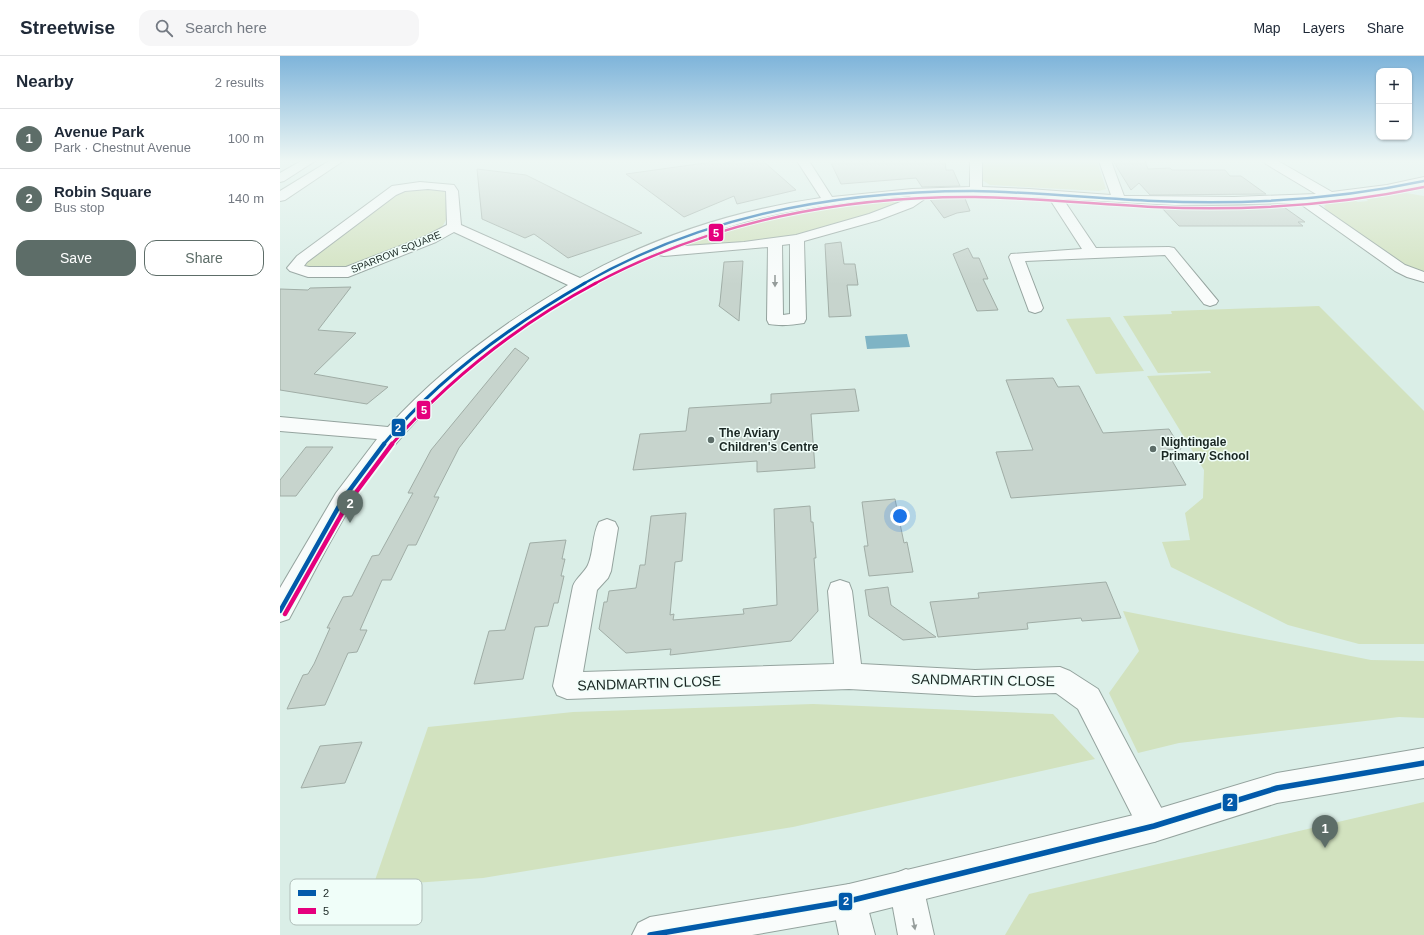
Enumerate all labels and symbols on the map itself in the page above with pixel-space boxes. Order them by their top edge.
line badge: 5 [708,223,724,242]
text: 5 [713,227,719,239]
street label: SPARROW SQUARE [349,229,443,275]
one-way arrow [772,275,778,288]
line badge: 5 [416,400,431,420]
text: 5 [421,404,427,416]
line badge: 2 [391,418,406,437]
text: 2 [395,422,401,434]
place label: The Aviary Children's Centre [719,426,819,454]
marker: The Aviary Children's Centre [706,435,716,445]
place label: Nightingale Primary School [1161,435,1249,463]
marker: Nightingale Primary School [1148,444,1158,454]
pin: 2 [337,490,363,523]
your location [890,506,910,526]
street label: SANDMARTIN CLOSE [911,671,1055,689]
street label: SANDMARTIN CLOSE [577,672,721,694]
line badge: 2 [1222,793,1238,812]
text: 2 [1227,796,1233,808]
pin: 1 [1312,815,1338,848]
legend [290,879,422,925]
text: 2 [323,887,329,899]
line badge: 2 [838,892,853,911]
text: 2 [843,895,849,907]
text: 5 [323,905,329,917]
one-way arrow [911,918,917,930]

